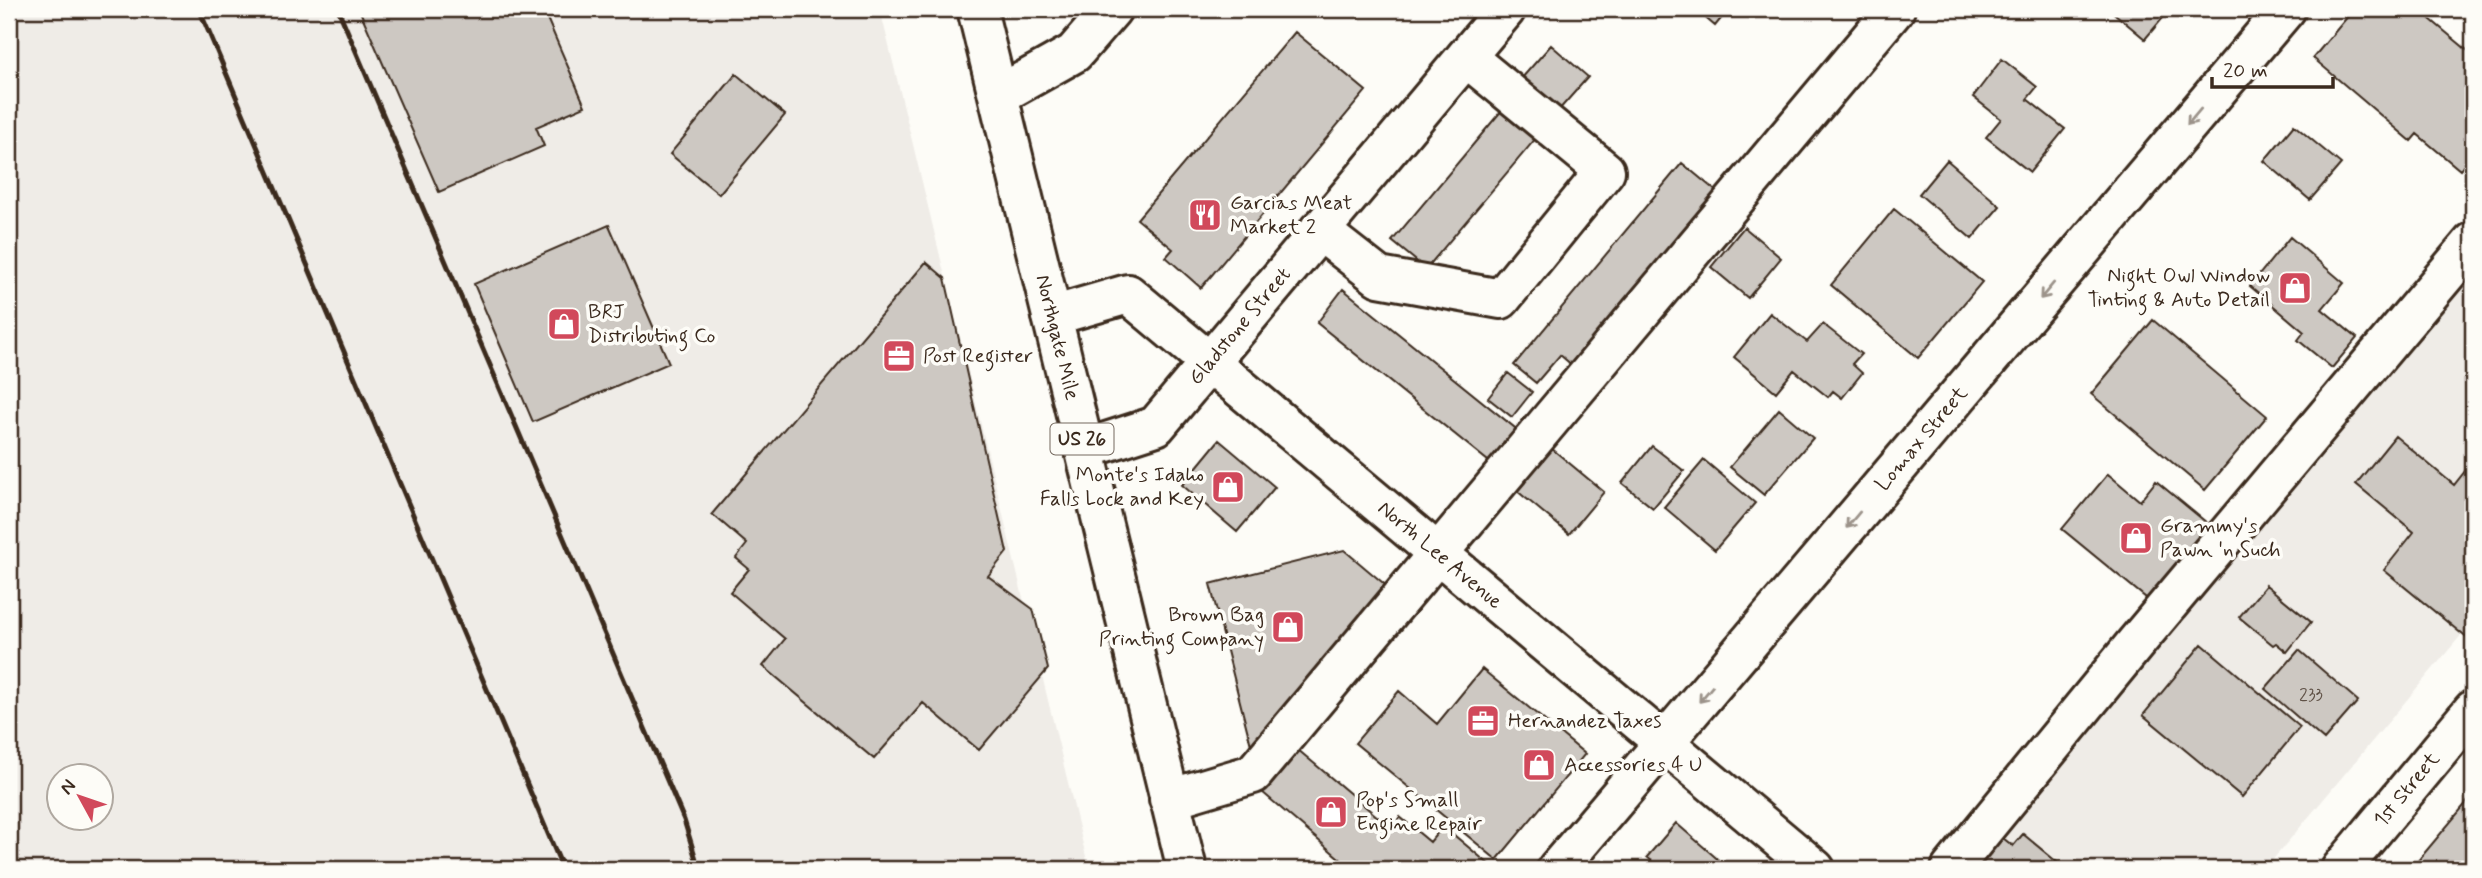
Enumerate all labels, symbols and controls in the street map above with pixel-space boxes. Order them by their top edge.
scale bar [2212,46,2333,90]
text: 20 m [2223,57,2268,85]
one-way arrow [2186,108,2202,126]
place label: Garcias Meat Market 2 [1230,189,1353,241]
restaurant icon: Garcias Meat Market 2 [1186,196,1224,234]
street label: Gladstone Street [1182,261,1298,391]
place label: Night Owl Window Tinting & Auto Detail [2088,262,2270,316]
shop icon: Night Owl Window Tinting & Auto Detail [2276,269,2314,307]
street label: Northgate Mile [1028,272,1086,403]
one-way arrow [2039,281,2055,299]
place label: BRJ Distributing Co [588,298,716,352]
shop icon: BRJ Distributing Co [545,305,583,343]
office icon: Post Register [880,337,918,375]
place label: Post Register [923,342,1033,372]
street label: Lomax Street [1869,380,1975,497]
road number: US 26 [1050,424,1114,454]
place label: Monte's Idaho Falls Lock and Key [1040,461,1204,513]
shop icon: Monte's Idaho Falls Lock and Key [1209,468,1247,506]
street label: North Lee Avenue [1372,495,1509,616]
one-way arrow [1845,511,1861,529]
place label: Grammy's Pawn 'n Such [2160,512,2281,564]
shop icon: Grammy's Pawn 'n Such [2117,519,2155,557]
place label: Brown Bag Printing Company [1099,601,1264,655]
shop icon: Brown Bag Printing Company [1269,608,1307,646]
house number: 233 [2299,683,2323,707]
one-way arrow [1698,685,1714,703]
office icon: Hernandez Taxes [1464,702,1502,740]
place label: Hernandez Taxes [1508,707,1662,735]
shop icon: Accessories 4 U [1520,746,1558,784]
street label: 1st Street [2367,746,2447,833]
place label: Accessories 4 U [1564,751,1703,779]
north arrow [46,762,116,832]
text: N [54,774,82,800]
place label: Pop's Small Engine Repair [1356,786,1482,840]
shop icon: Pop's Small Engine Repair [1312,793,1350,831]

